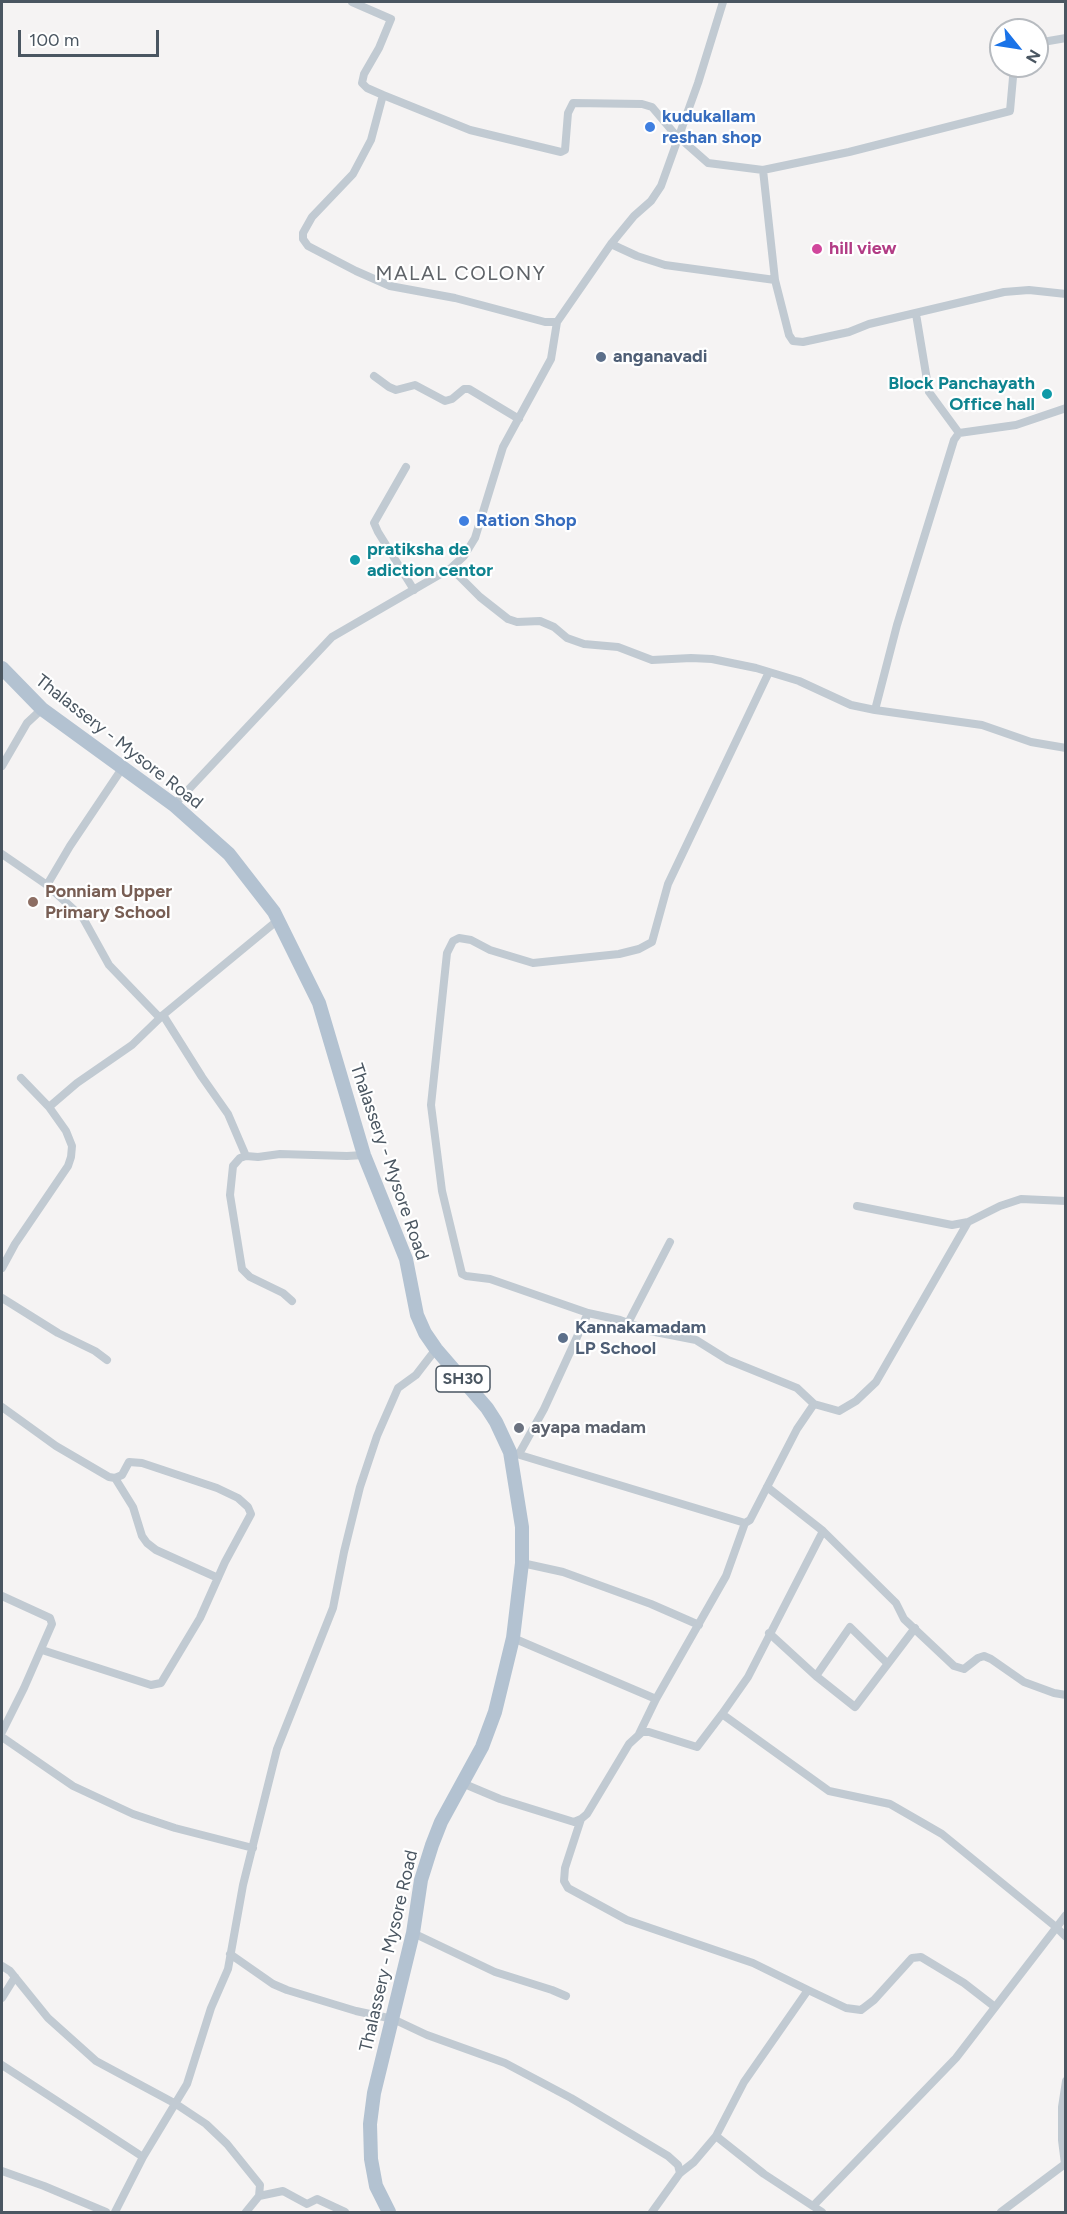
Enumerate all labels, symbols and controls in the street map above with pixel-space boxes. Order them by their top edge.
scale bar [21,18,162,56]
north arrow [989,18,1049,78]
text: 100 m [29,29,79,51]
text: N [1022,46,1045,66]
place label: kudukallam reshan shop [662,106,761,148]
marker: kudukallam reshan shop [643,120,657,134]
place label: hill view [829,238,896,260]
marker: hill view [810,242,824,256]
district label: MALAL COLONY [376,262,546,286]
place label: anganavadi [613,346,708,368]
marker: anganavadi [594,350,608,364]
place label: Block Panchayath Office hall [888,373,1035,416]
marker: Block Panchayath Office hall [1040,387,1054,401]
place label: Ration Shop [476,510,577,532]
marker: Ration Shop [457,514,471,528]
place label: pratiksha de adiction centor [367,539,493,582]
marker: pratiksha de adiction centor [348,553,362,567]
street label: Thalassery - Mysore Road [31,670,207,814]
place label: Ponniam Upper Primary School [45,881,172,924]
marker: Ponniam Upper Primary School [26,895,40,909]
street label: Thalassery - Mysore Road [345,1061,433,1263]
place label: Kannakamadam LP School [575,1317,706,1360]
marker: Kannakamadam LP School [556,1331,570,1345]
road number: SH30 [436,1366,490,1392]
place label: ayapa madam [531,1417,646,1439]
marker: ayapa madam [512,1421,526,1435]
street label: Thalassery - Mysore Road [355,1848,423,2054]

